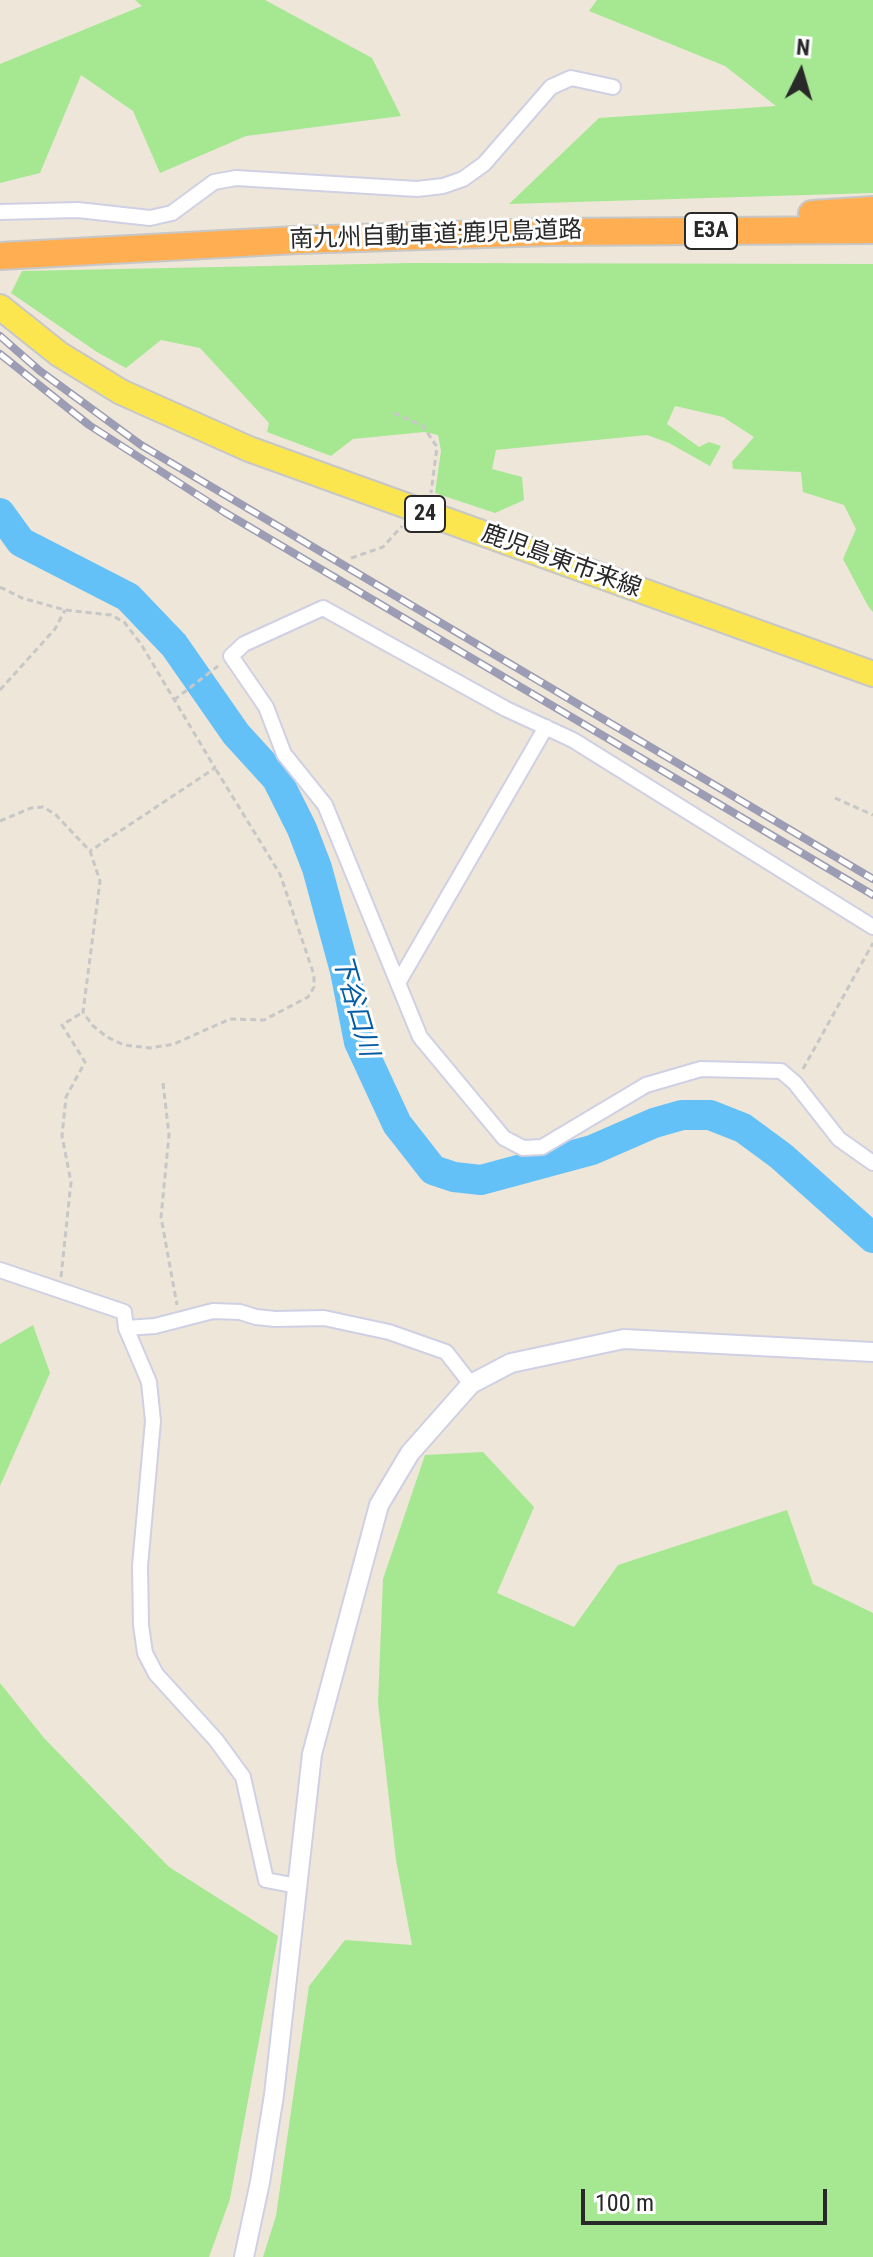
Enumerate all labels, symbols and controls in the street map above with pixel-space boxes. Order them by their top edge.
north arrow [761,32,841,112]
text: N [795,35,811,61]
road number: E3A [685,213,737,249]
street label: 南九州自動車道;鹿児島道路 [289,216,583,256]
road number: 24 [405,496,445,532]
street label: 鹿児島東市来線 [477,520,645,604]
water label: 下谷口川 [325,952,383,1060]
scale bar [585,2173,831,2223]
text: 100 m [595,2189,654,2217]

